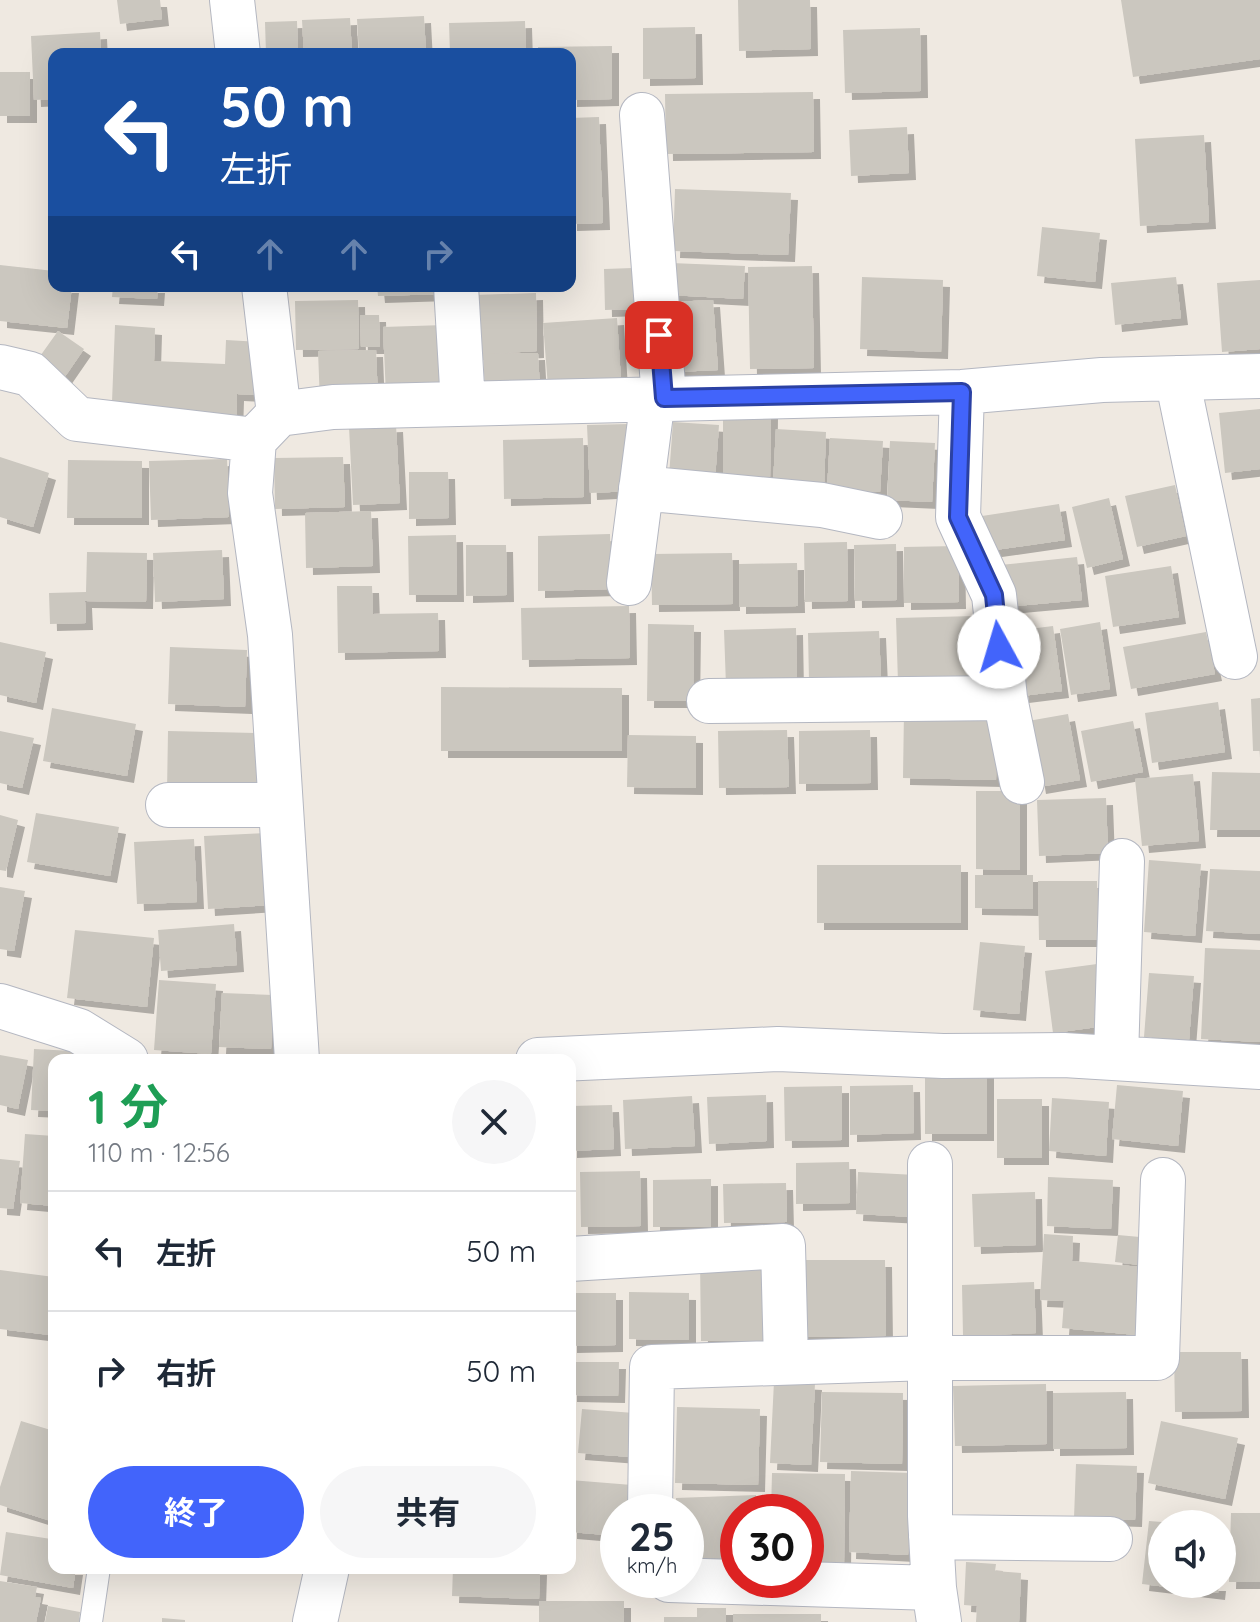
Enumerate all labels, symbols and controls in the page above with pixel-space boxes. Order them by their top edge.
text: 50 m [220,71,354,141]
icon: left [88,80,192,184]
text: 左折 [220,146,292,191]
icon: left [164,232,208,276]
icon: ahead [248,232,292,276]
icon: ahead [332,232,376,276]
icon: right [416,232,460,276]
pin [625,301,693,369]
icon: arrive [637,313,681,357]
position arrow [957,605,1041,689]
text: 1 分 [88,1076,168,1136]
button: close [452,1080,536,1164]
text: 110 m · 12:56 [88,1136,230,1169]
icon: left [88,1229,132,1273]
text: 50 m [466,1232,536,1270]
text: 左折 [156,1234,216,1272]
icon: right [88,1349,132,1393]
text: 50 m [466,1352,536,1390]
text: 右折 [156,1354,216,1392]
button: 終了 [88,1466,304,1558]
button: 共有 [320,1466,536,1558]
speed limit sign: 30 [720,1494,824,1598]
map controls [1148,1510,1236,1598]
button: sound [1148,1510,1236,1598]
text: 25 [629,1511,675,1561]
text: km/h [627,1553,677,1578]

